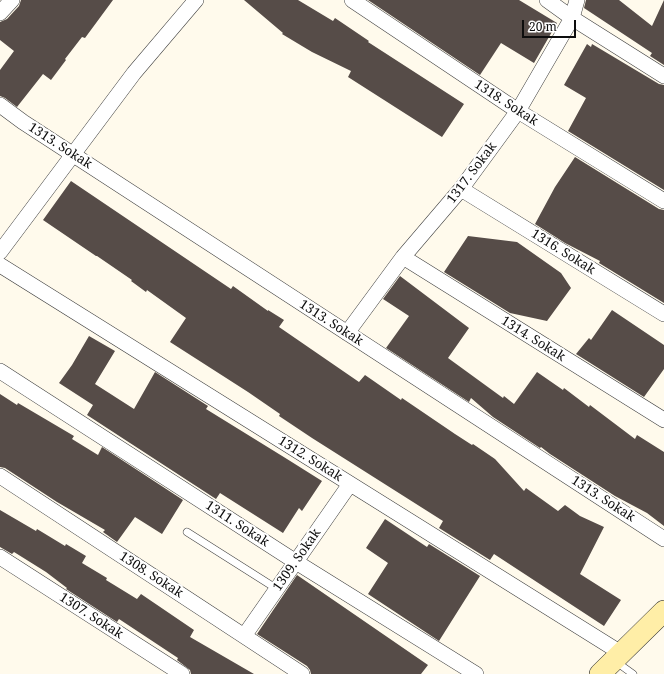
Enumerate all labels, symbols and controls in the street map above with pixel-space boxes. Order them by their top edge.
scale bar [524,12,578,38]
text: 20 m [529,18,557,35]
street label: 1318. Sokak [471,77,541,129]
street label: 1313. Sokak [25,120,95,172]
street label: 1317. Sokak [444,139,500,207]
street label: 1316. Sokak [528,226,598,278]
street label: 1313. Sokak [296,297,366,349]
street label: 1314. Sokak [498,313,568,365]
street label: 1312. Sokak [275,433,345,485]
street label: 1313. Sokak [568,473,638,525]
street label: 1311. Sokak [202,498,272,550]
street label: 1309. Sokak [270,526,324,594]
street label: 1308. Sokak [116,549,186,601]
street label: 1307. Sokak [56,590,126,642]

